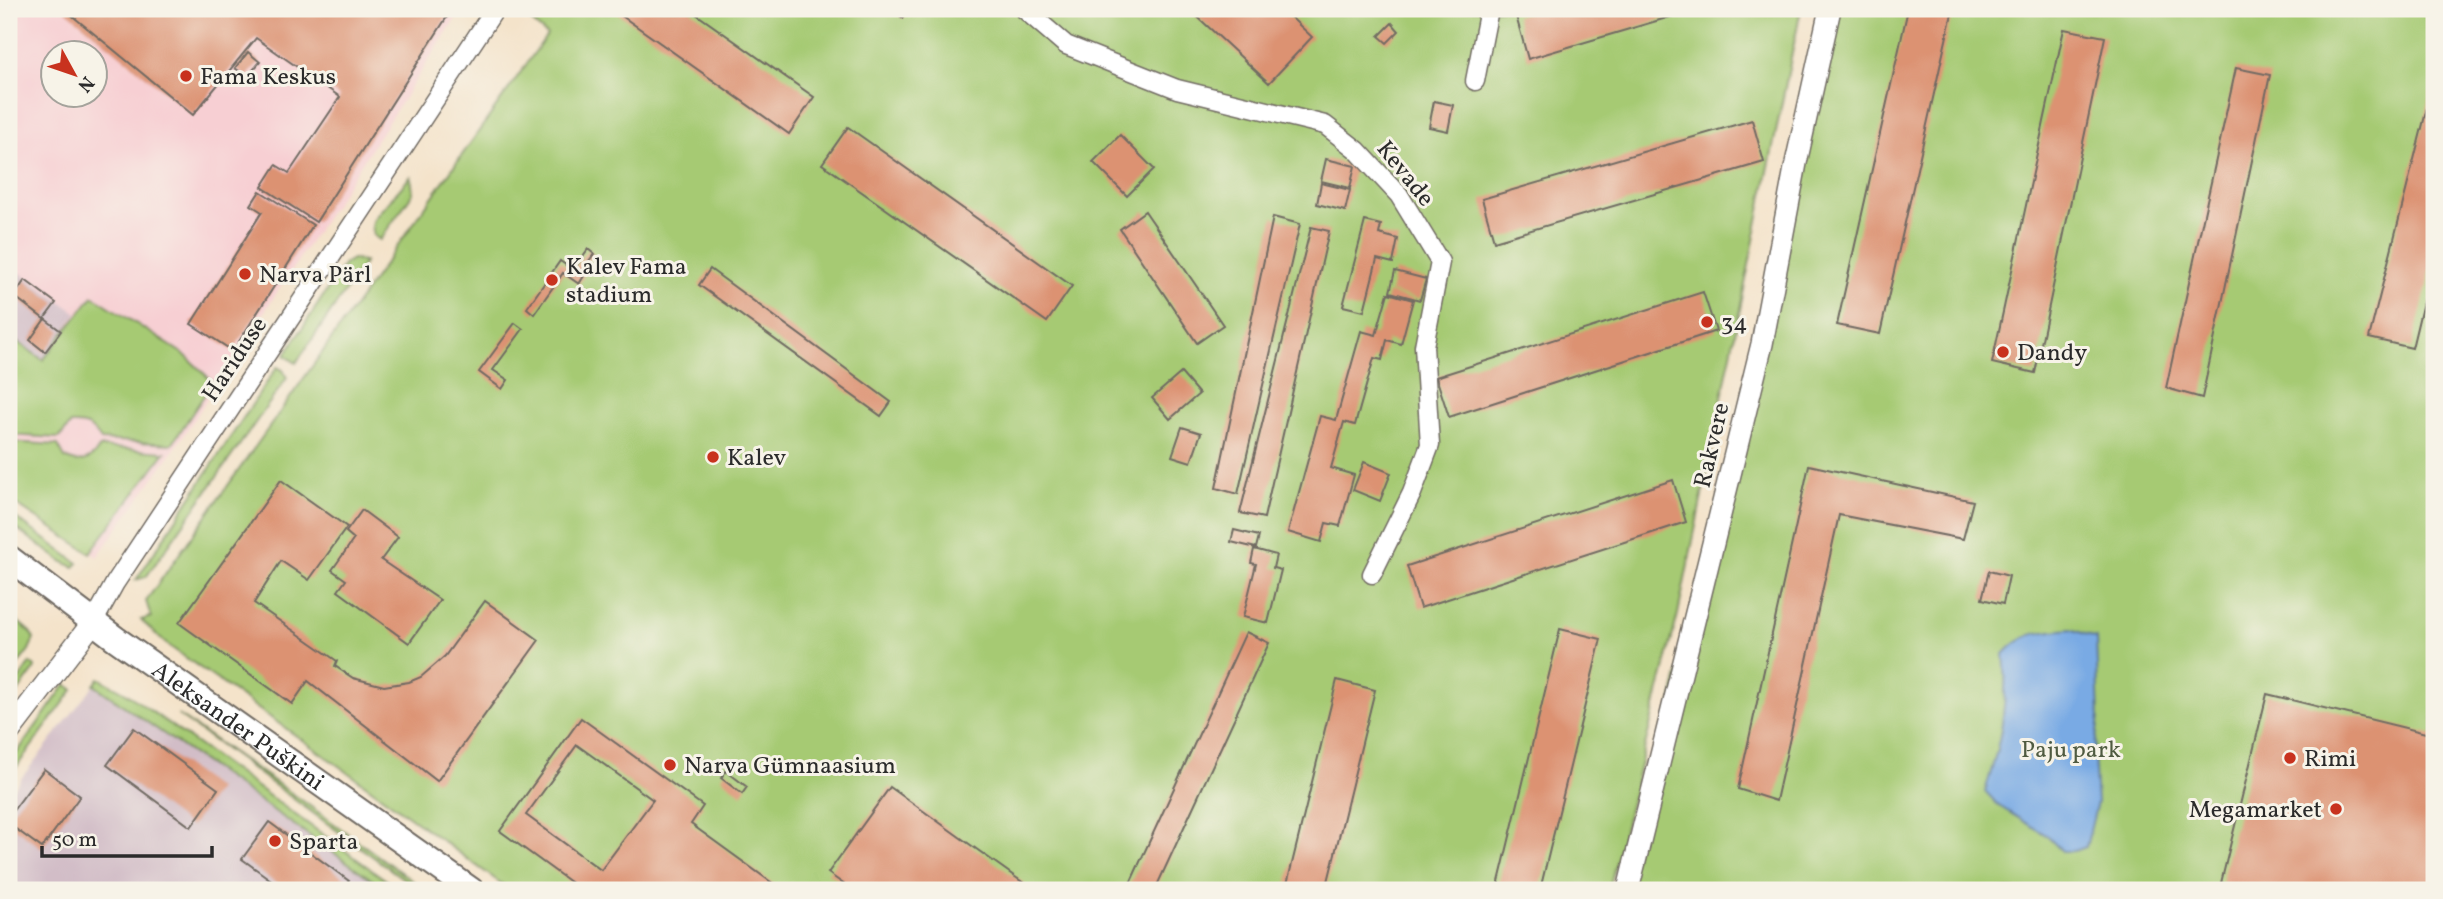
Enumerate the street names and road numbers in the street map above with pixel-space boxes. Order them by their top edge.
street label: Kevade [1367,134,1442,214]
street label: Hariduse [195,311,277,409]
street label: Rakvere [1687,399,1739,492]
street label: Aleksander Puškini [144,654,331,800]

